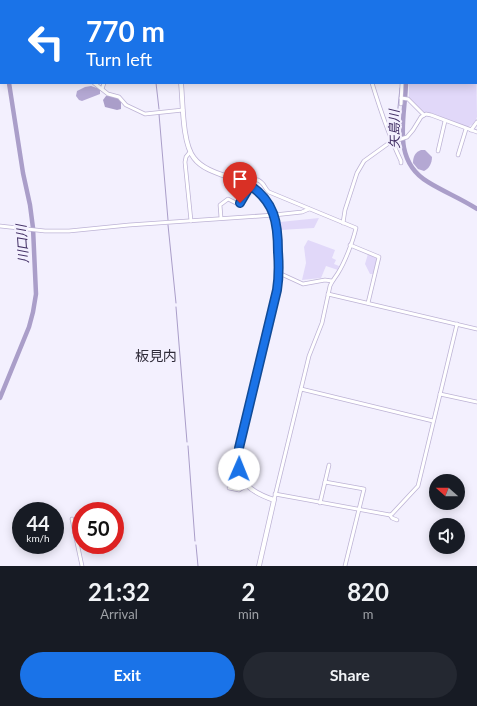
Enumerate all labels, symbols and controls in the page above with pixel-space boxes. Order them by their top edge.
text: 770 m [86,14,165,48]
icon: left [20,16,72,68]
text: Turn left [86,48,152,70]
water label: 矢島川 [386,107,402,149]
pin [223,162,257,203]
icon: arrive [229,168,251,190]
water label: 川口川 [13,222,31,264]
district label: 板見内 [135,347,177,364]
position arrow [218,448,260,490]
north arrow [429,474,465,510]
map controls [429,474,465,554]
speed limit sign: 50 [72,502,124,554]
text: 44 [26,511,50,535]
button: sound [429,518,465,554]
text: km/h [26,532,50,544]
text: 21:32 [88,577,150,606]
text: 2 [242,577,256,606]
text: 820 [347,577,389,606]
text: Arrival [100,606,138,622]
text: min [238,606,259,622]
text: m [363,606,373,622]
button: Exit [20,652,235,698]
button: Share [243,652,457,698]

